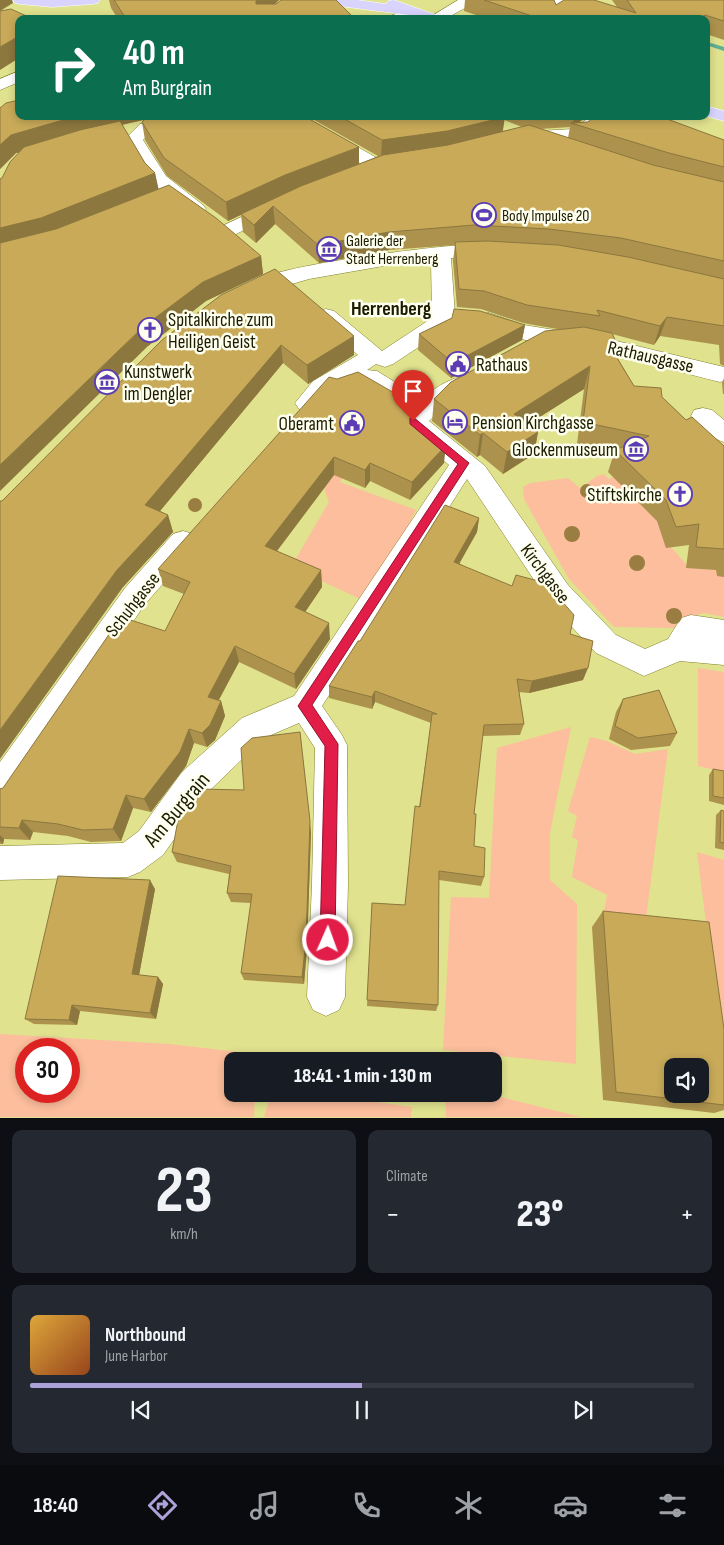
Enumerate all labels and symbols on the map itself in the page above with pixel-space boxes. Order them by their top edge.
sports icon: Body Impulse 20 [471,202,497,228]
place label: Body Impulse 20 [502,207,589,226]
place label: Galerie der Stadt Herrenberg [346,232,438,269]
museum icon: Galerie der Stadt Herrenberg [316,236,342,262]
district label: Herrenberg [351,297,432,321]
place label: Spitalkirche zum Heiligen Geist [168,309,273,354]
church icon: Spitalkirche zum Heiligen Geist [137,317,163,343]
street label: Rathausgasse [605,336,696,379]
public building icon: Rathaus [445,351,471,377]
place label: Rathaus [476,354,528,377]
place label: Kunstwerk im Dengler [124,361,193,406]
museum icon: Kunstwerk im Dengler [94,369,120,395]
pin [392,370,434,421]
hotel icon: Pension Kirchgasse [442,409,468,435]
public building icon: Oberamt [339,410,365,436]
place label: Pension Kirchgasse [472,412,594,435]
place label: Oberamt [279,413,334,436]
museum icon: Glockenmuseum [623,436,649,462]
place label: Glockenmuseum [512,439,618,462]
church icon: Stiftskirche [667,481,693,507]
place label: Stiftskirche [587,484,662,507]
street label: Kirchgasse [515,540,575,608]
street label: Schuhgasse [101,568,166,642]
street label: Am Burgrain [138,767,216,853]
position arrow [301,913,353,965]
speed limit sign: 30 [15,1038,80,1103]

